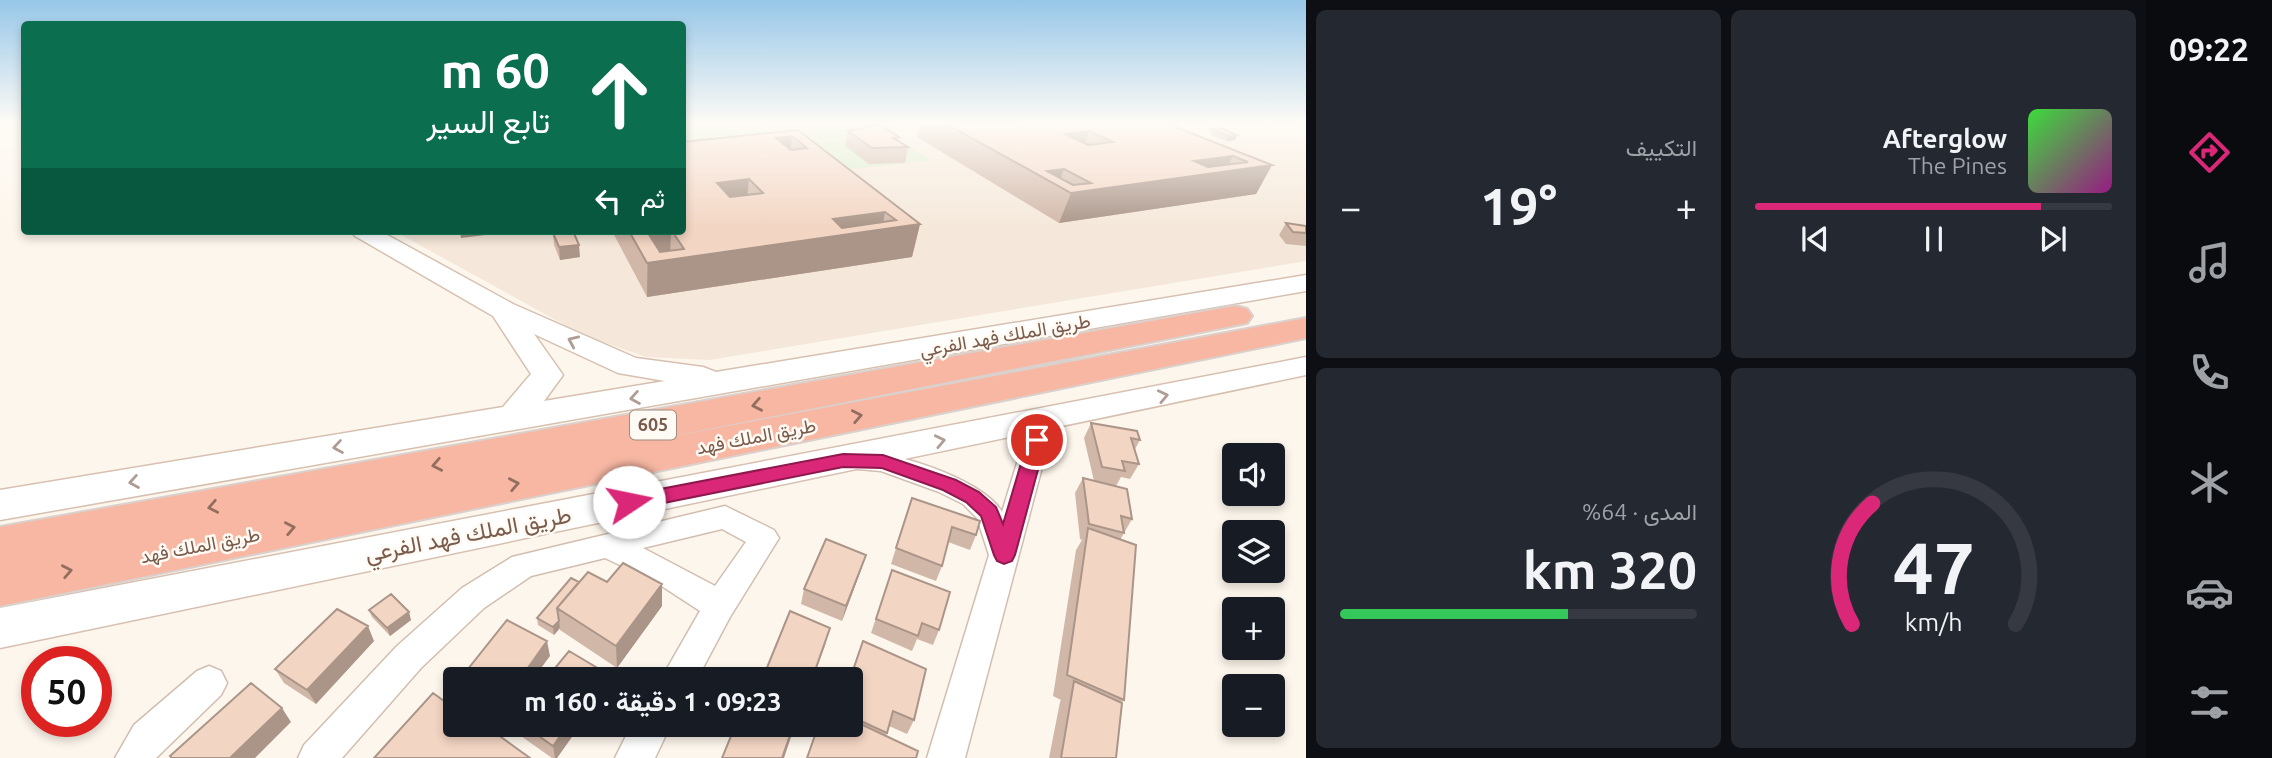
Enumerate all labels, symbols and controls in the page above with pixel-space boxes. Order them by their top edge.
text: 09:22 [2169,31,2249,67]
text: 60 m [441,42,550,97]
icon: ahead [574,49,665,140]
text: تابع السير [426,103,550,139]
text: Afterglow [1883,124,2007,153]
icon: directions [2185,128,2234,177]
text: التكييف [1626,135,1697,160]
text: The Pines [1908,153,2007,178]
text: 19° [1480,177,1557,235]
icon: left [589,182,627,220]
text: ثم [641,184,665,213]
text: − [1340,186,1361,228]
text: + [1676,186,1697,228]
icon: previous [1796,220,1834,258]
icon: pause [1915,220,1953,258]
icon: next [2034,220,2072,258]
icon: music [2185,238,2234,287]
street label: طريق الملك فهد الفرعي [918,309,1093,366]
one-way arrow [567,335,580,349]
icon: phone [2185,348,2234,397]
one-way arrow [1157,389,1169,404]
one-way arrow [629,390,641,405]
one-way arrow [751,397,763,412]
road number: 605 [630,410,676,440]
one-way arrow [851,410,863,425]
pin [1007,410,1067,470]
street label: طريق الملك فهد [694,414,818,459]
icon: arrive [1018,421,1056,459]
one-way arrow [934,434,946,449]
one-way arrow [332,439,344,454]
map controls [1222,443,1285,737]
button: sound [1222,443,1285,506]
one-way arrow [431,457,443,472]
icon: climate [2185,458,2234,507]
position arrow [592,465,666,539]
one-way arrow [128,473,140,488]
one-way arrow [508,477,519,492]
one-way arrow [208,499,219,514]
text: المدى · 64% [1582,499,1697,524]
street label: طريق الملك فهد الفرعي [363,501,574,573]
button: layers [1222,520,1285,583]
one-way arrow [284,521,296,536]
street label: طريق الملك فهد [138,523,262,568]
text: 47 [1892,526,1975,608]
text: 320 km [1523,541,1697,599]
one-way arrow [61,565,73,580]
icon: car [2185,568,2234,617]
button: + [1222,597,1285,660]
text: km/h [1905,608,1962,636]
speed limit sign: 50 [21,646,112,737]
button: − [1222,674,1285,737]
icon: filters [2185,678,2234,727]
text: 09:23 · 1 دقيقة · 160 m [524,687,782,716]

